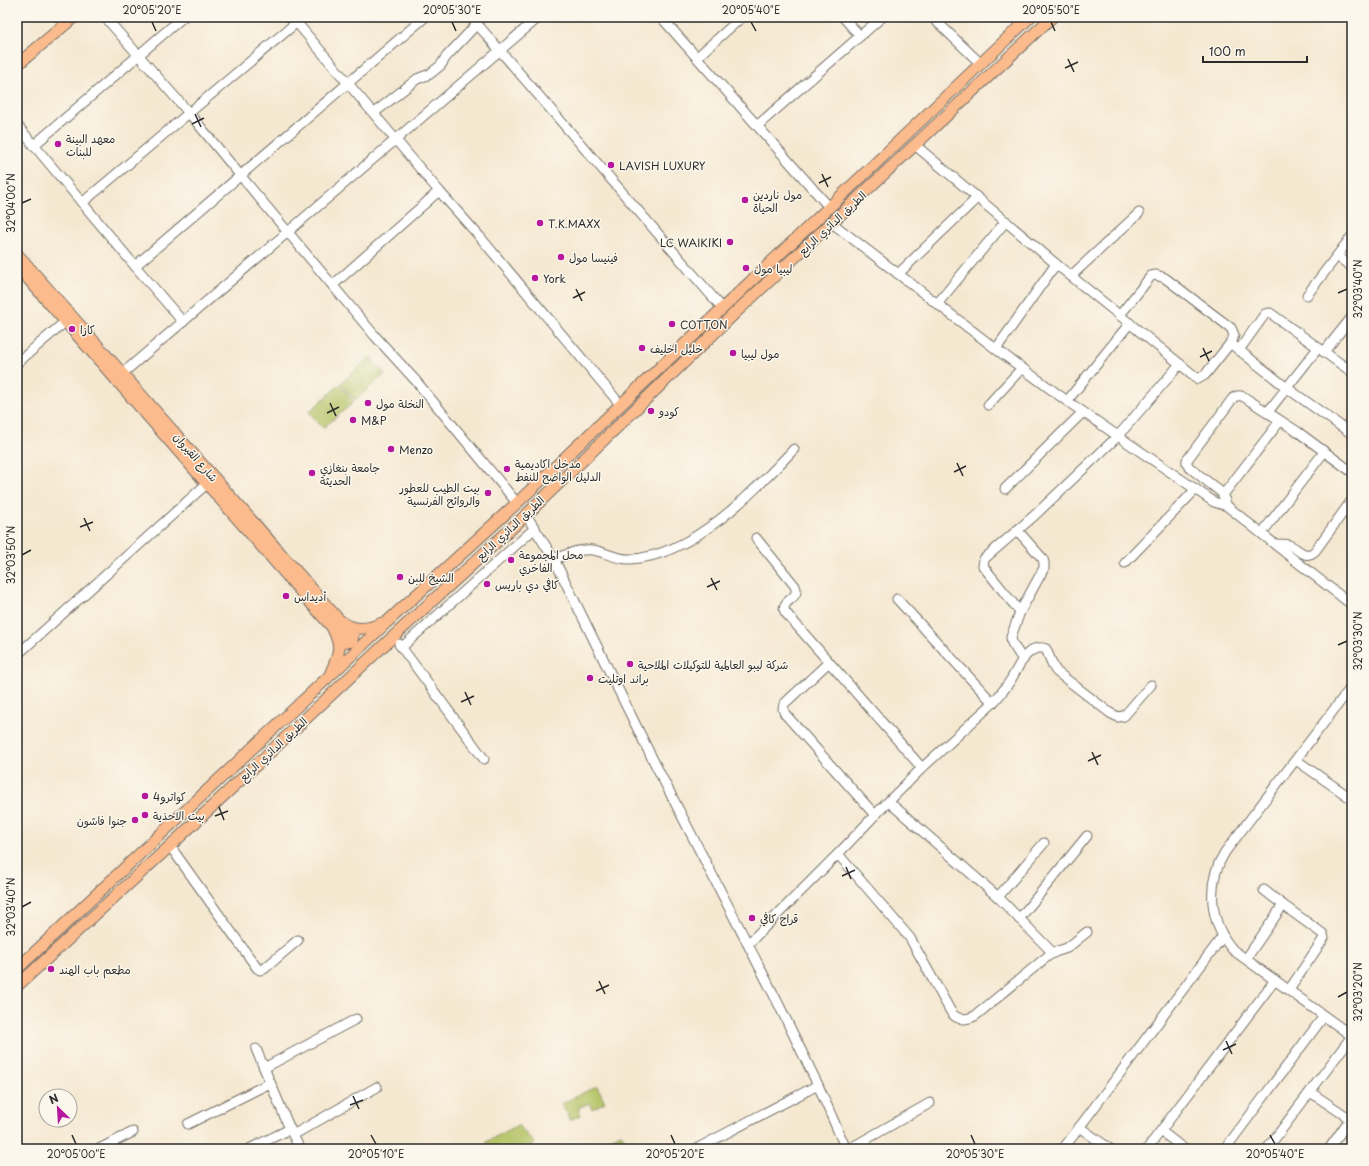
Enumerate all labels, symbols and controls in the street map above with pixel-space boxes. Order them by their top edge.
text: 20°05'20"E [123,2,181,17]
text: 20°05'30"E [423,2,481,17]
text: 20°05'40"E [722,2,780,17]
text: 20°05'50"E [1022,2,1080,17]
scale bar [1203,38,1307,64]
text: 100 m [1209,42,1246,60]
place label: معهد البينة للبنات [66,130,115,160]
marker: معهد البينة للبنات [53,139,63,149]
place label: LAVISH LUXURY [619,157,706,174]
marker: LAVISH LUXURY [606,160,616,170]
text: 32°04'00"N [3,173,18,233]
place label: مول ناردين الحياة [753,186,802,216]
street label: الطريق الدائري الرابع [794,187,871,260]
marker: مول ناردين الحياة [740,195,750,205]
place label: T.K.MAXX [548,215,601,232]
marker: T.K.MAXX [535,218,545,228]
place label: LC WAIKIKI [660,234,722,251]
marker: LC WAIKIKI [725,237,735,247]
place label: فينيسا مول [569,249,618,266]
marker: فينيسا مول [556,252,566,262]
text: 32°03'40"N [1350,259,1365,318]
place label: ليبيا مول [754,260,792,277]
marker: ليبيا مول [741,263,751,273]
place label: York [543,270,567,287]
marker: York [530,273,540,283]
place label: COTTON [680,316,728,333]
marker: COTTON [667,319,677,329]
place label: كازا [80,321,95,338]
marker: كازا [67,324,77,334]
place label: خليل اخليف [650,340,703,357]
marker: خليل اخليف [637,343,647,353]
place label: مول ليبيا [741,345,779,362]
marker: مول ليبيا [728,348,738,358]
place label: النخلة مول [376,395,424,412]
marker: النخلة مول [363,398,373,408]
place label: كودو [658,403,679,420]
marker: كودو [646,406,656,416]
place label: M&P [361,412,387,429]
marker: M&P [348,415,358,425]
street label: شارع القيروان [169,429,222,486]
place label: Menzo [399,441,433,458]
marker: Menzo [386,444,396,454]
place label: مدخل اكاديمية الدليل الواضح للنفط [515,455,601,485]
place label: جامعة بنغازي الحديثة [320,459,380,489]
marker: مدخل اكاديمية الدليل الواضح للنفط [502,464,512,474]
marker: جامعة بنغازي الحديثة [307,468,317,478]
place label: بيت الطيب للعطور والروائح الفرنسية [399,479,480,509]
marker: بيت الطيب للعطور والروائح الفرنسية [483,488,493,498]
street label: الطريق الدائري الرابع [472,492,549,565]
text: 32°03'50"N [3,525,18,584]
place label: محل المجموعة الفاخري [519,546,584,577]
marker: محل المجموعة الفاخري [506,555,516,565]
place label: الشيخ للبن [408,569,454,586]
marker: الشيخ للبن [395,572,405,582]
place label: كافي دي باريس [495,576,559,594]
marker: كافي دي باريس [482,579,492,589]
place label: أديداس [294,588,326,605]
marker: أديداس [281,591,291,601]
text: 32°03'30"N [1350,611,1365,671]
place label: شركة ليبو العالمية للتوكيلات الملاحية [638,656,788,673]
marker: شركة ليبو العالمية للتوكيلات الملاحية [625,659,635,669]
place label: براند اوتليت [598,670,649,687]
marker: براند اوتليت [585,673,595,683]
street label: الطريق الدائري الرابع [235,713,312,786]
place label: كواترو4 [153,788,186,805]
marker: كواترو4 [140,791,150,801]
place label: بيت الاحذية [153,807,205,824]
marker: بيت الاحذية [140,810,150,820]
place label: جنوا فاشون [77,812,127,829]
marker: جنوا فاشون [130,815,140,825]
text: 32°03'40"N [3,877,18,936]
place label: قراج كافي [760,910,798,927]
marker: قراج كافي [747,913,757,923]
place label: مطعم باب الهند [59,961,131,979]
text: 32°03'20"N [1350,962,1365,1022]
marker: مطعم باب الهند [46,964,56,974]
north arrow [38,1088,78,1128]
text: N [46,1089,61,1108]
text: 20°05'00"E [46,1146,106,1161]
text: 20°05'10"E [348,1146,404,1161]
text: 20°05'20"E [646,1146,704,1161]
text: 20°05'30"E [946,1146,1004,1161]
text: 20°05'40"E [1246,1146,1304,1161]

